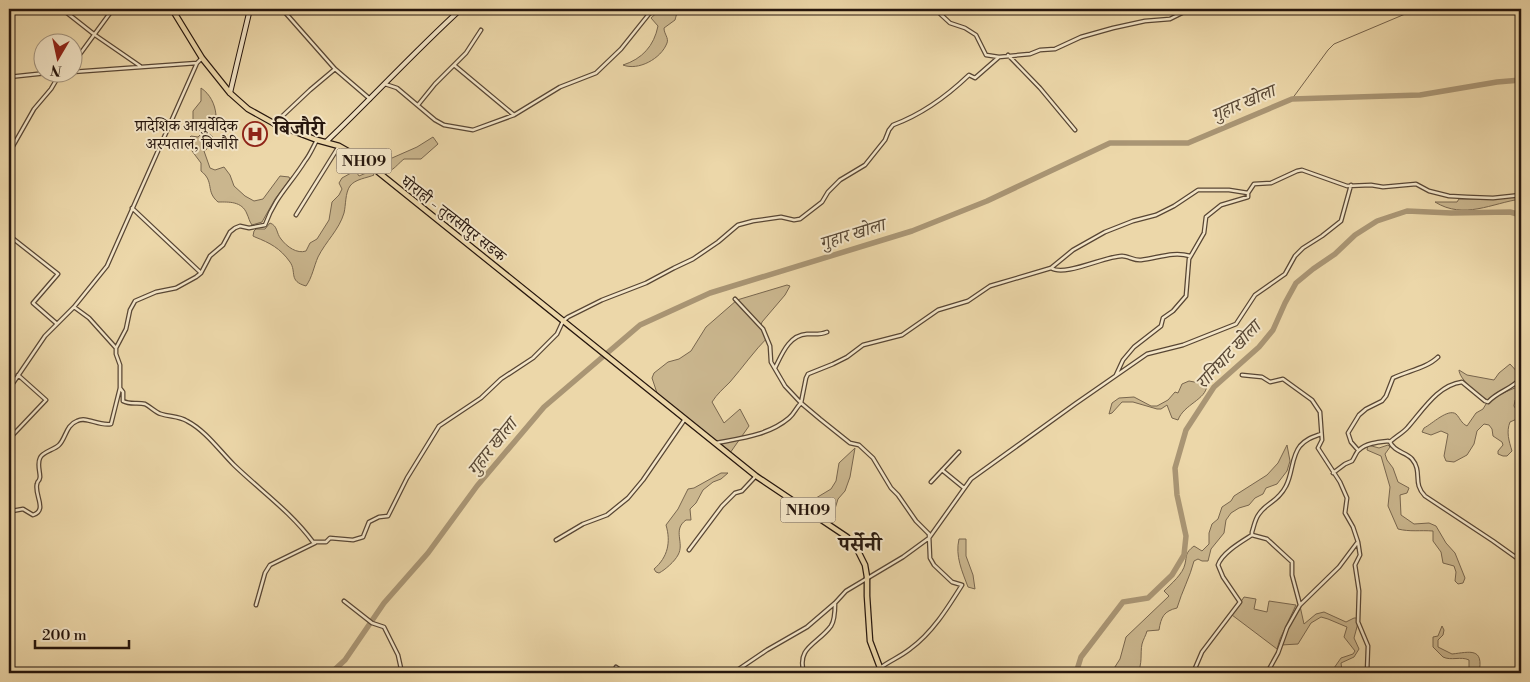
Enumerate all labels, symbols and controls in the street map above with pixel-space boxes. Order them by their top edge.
north arrow [32,32,82,82]
text: N [49,60,63,80]
water label: गुहार खोला [1208,78,1282,127]
place label: प्रादेशिक आयुर्वेदिक अस्पताल, बिजौरी [134,116,240,154]
district label: बिजौरी [271,116,326,142]
hospital icon: प्रादेशिक आयुर्वेदिक अस्पताल, बिजौरी [242,121,268,147]
road number: NH09 [336,148,392,174]
street label: घोराही - तुलसीपुर सडक [396,171,511,267]
water label: गुहार खोला [817,213,891,255]
water label: रानिघाट खोला [1191,314,1268,394]
water label: गुहार खोला [462,411,525,480]
road number: NH09 [780,498,836,522]
district label: पर्सेनी [837,532,883,558]
scale bar [35,617,129,649]
text: 200 m [42,626,87,645]

